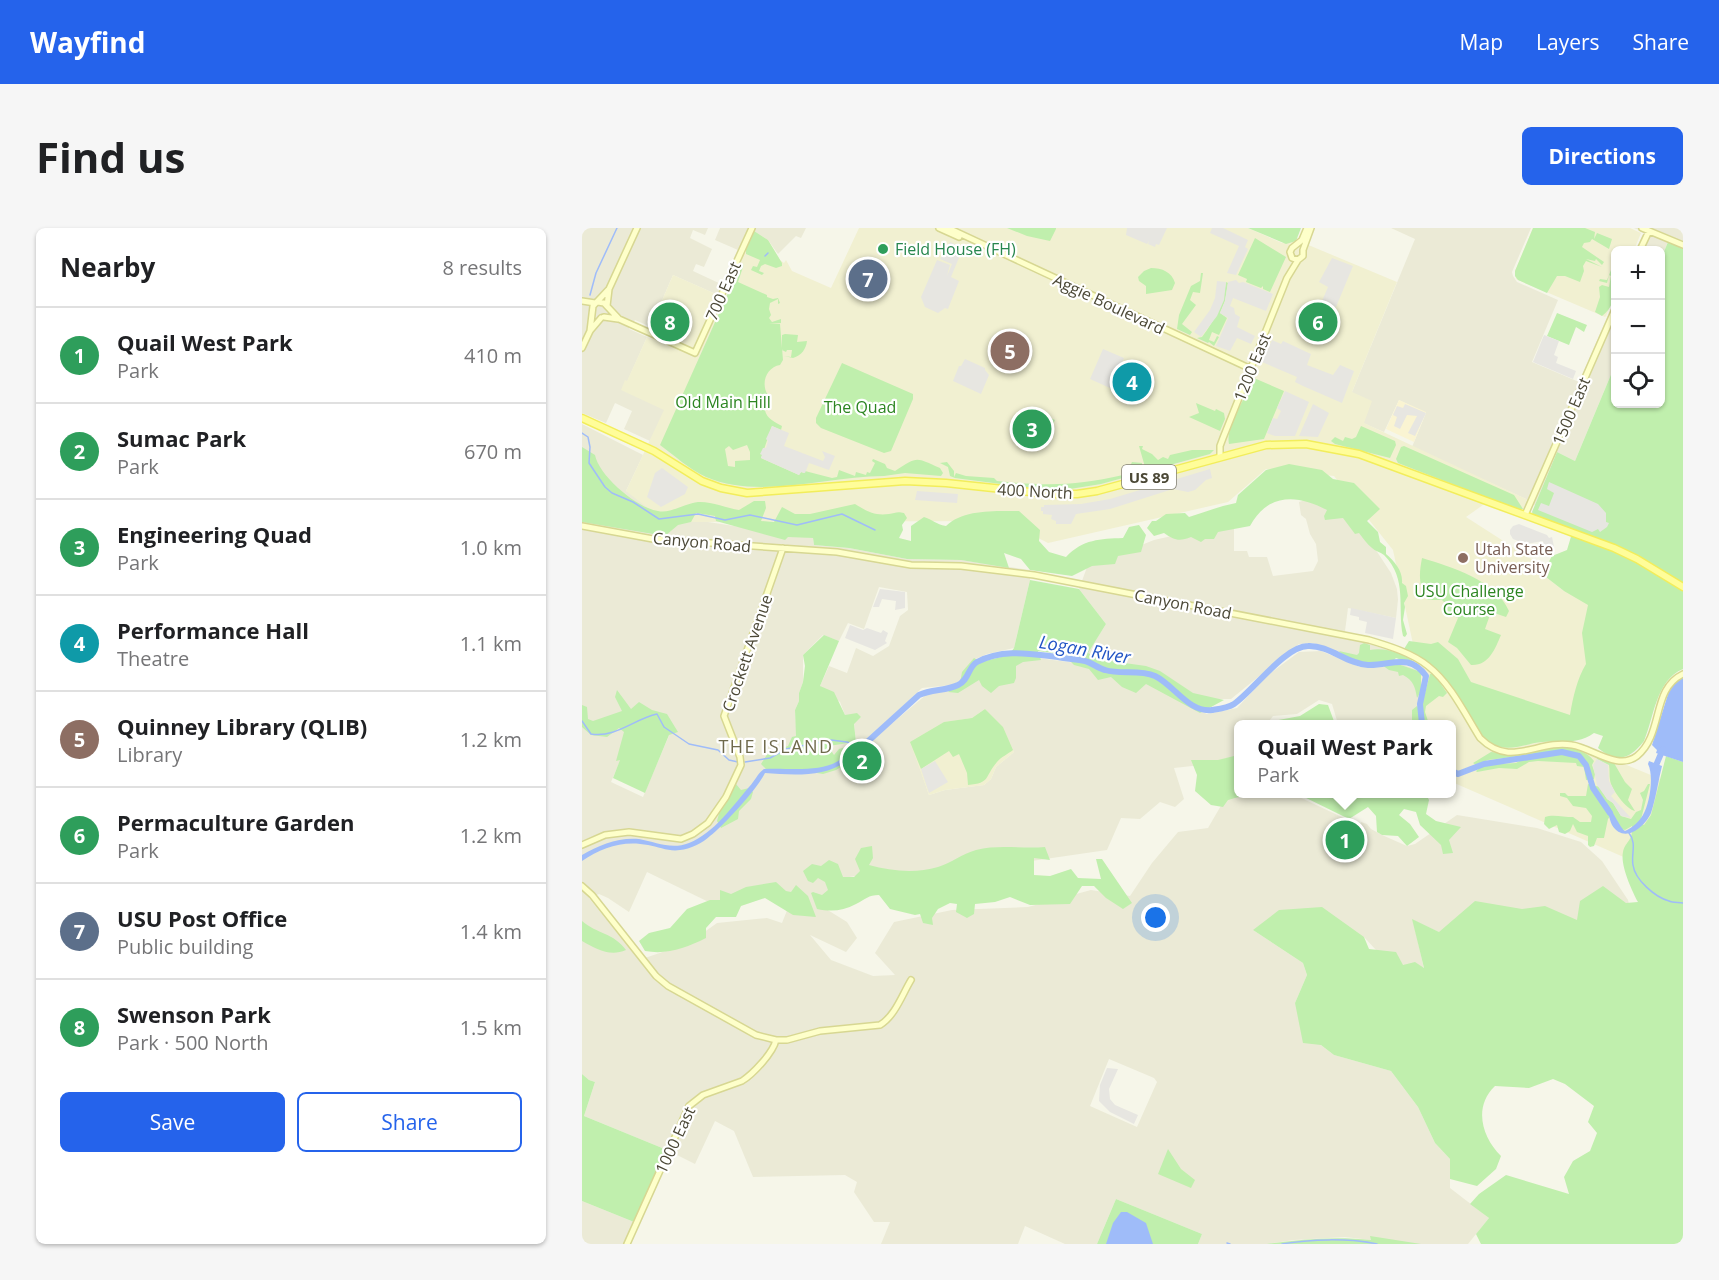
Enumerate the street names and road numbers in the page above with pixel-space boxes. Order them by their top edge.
street label: 700 East [700,258,746,324]
street label: Aggie Boulevard [1050,269,1168,339]
street label: 1200 East [1228,329,1276,404]
street label: 1500 East [1547,373,1595,448]
road number: US 89 [1122,465,1176,489]
street label: 400 North [997,478,1073,504]
street label: Canyon Road [652,527,752,557]
street label: Canyon Road [1133,584,1233,624]
street label: Crockett Avenue [717,591,777,715]
street label: 1000 East [650,1103,700,1177]

